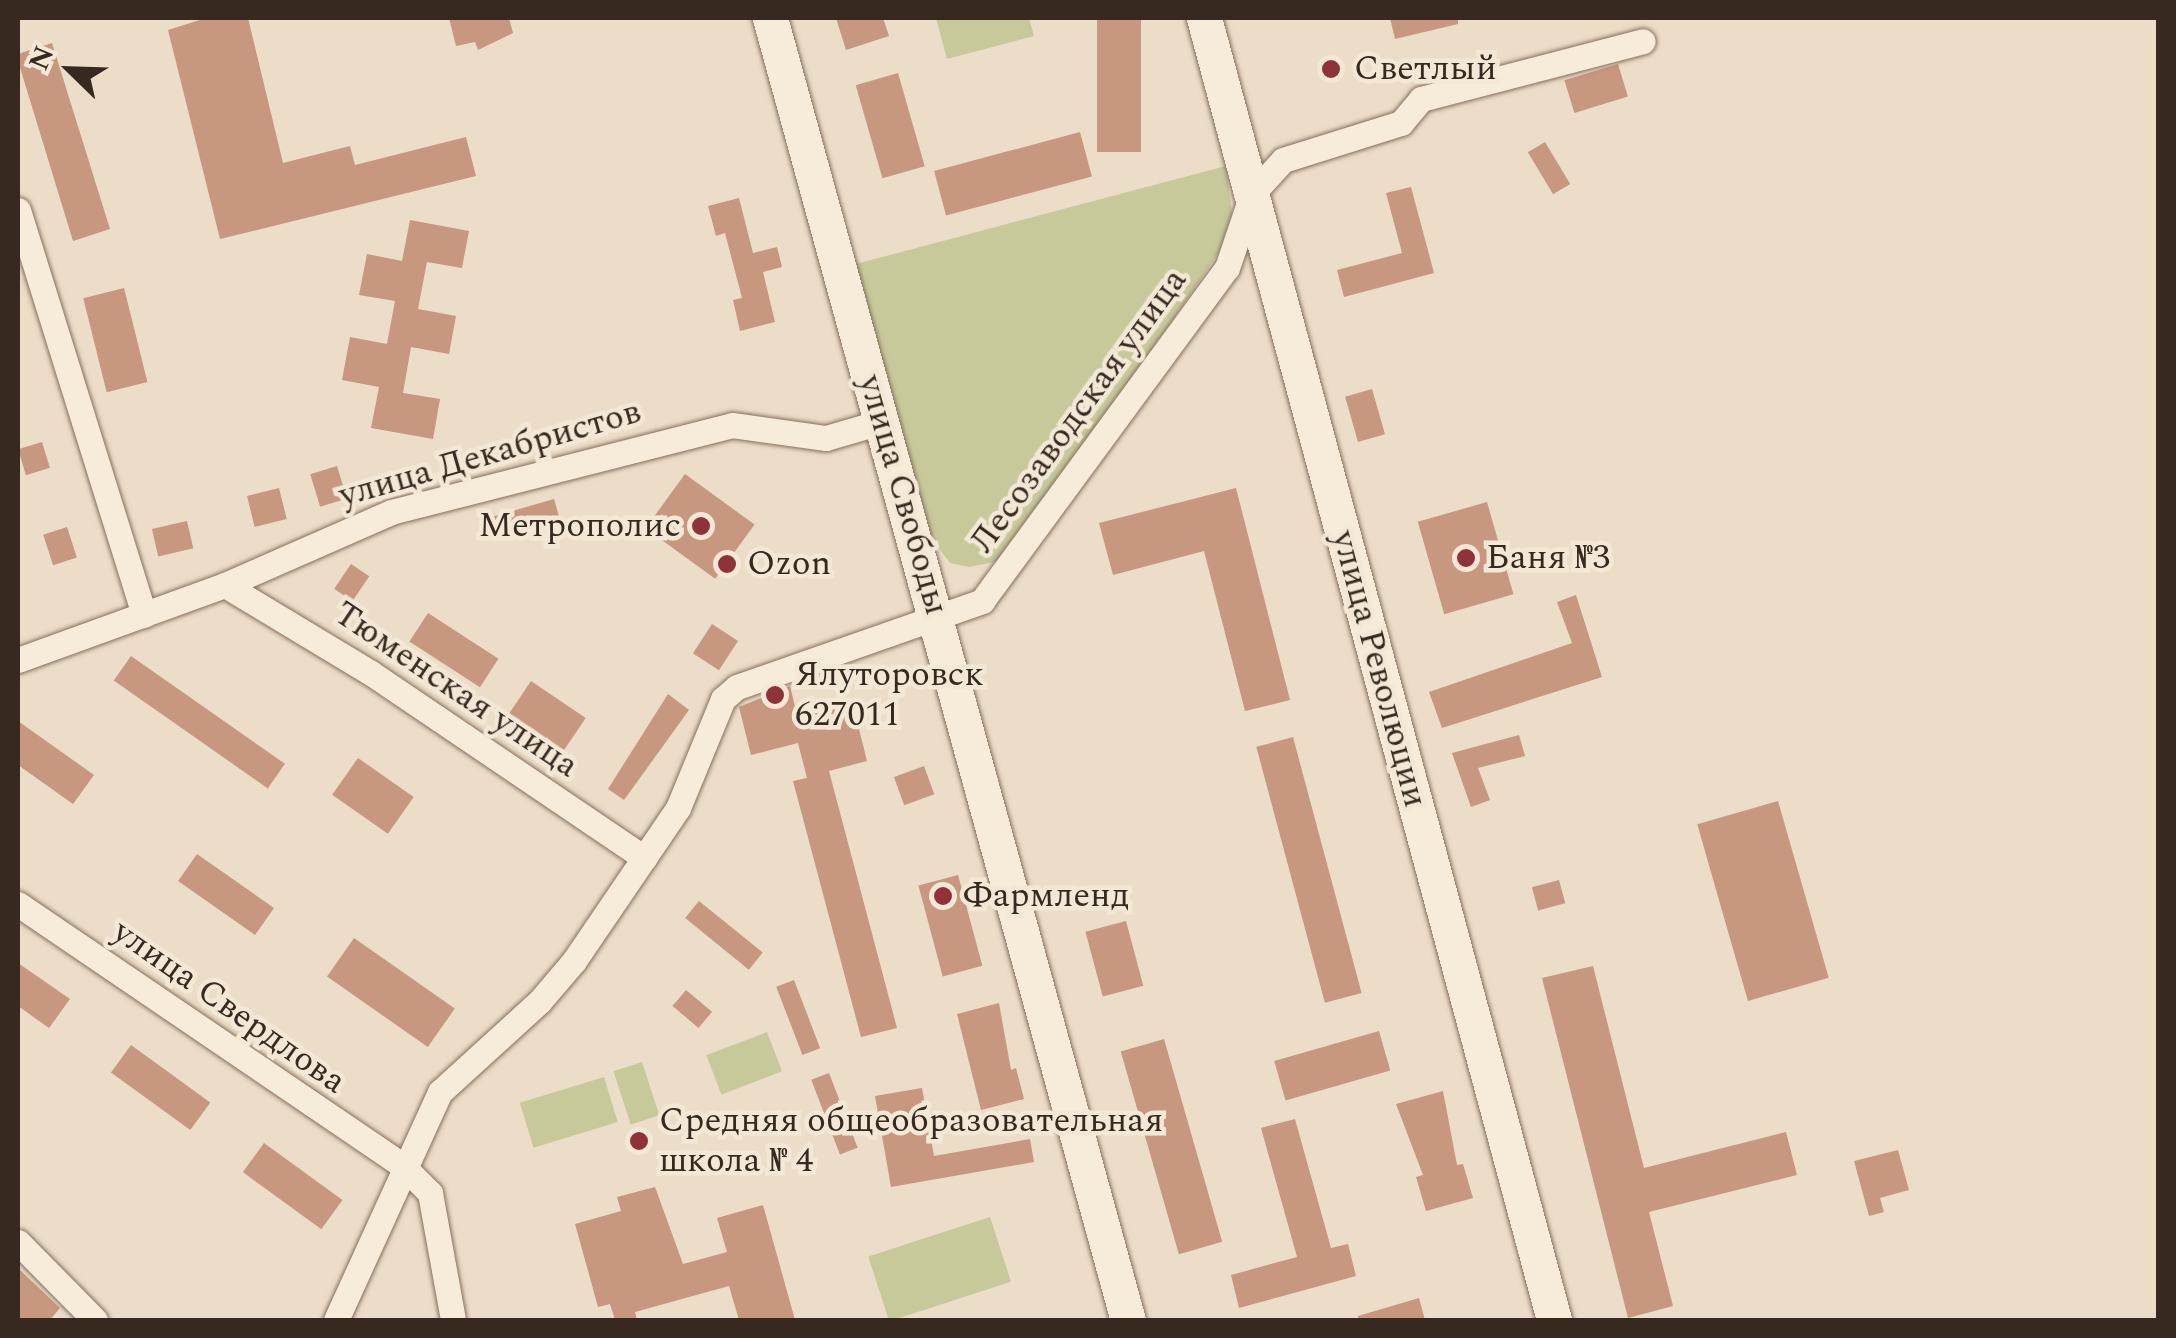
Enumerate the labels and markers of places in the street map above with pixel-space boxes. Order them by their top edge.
place label: Светлый [1354,48,1497,90]
marker: Светлый [1318,56,1344,82]
place label: Метрополис [478,505,681,547]
marker: Метрополис [690,515,712,537]
place label: Баня №3 [1486,537,1610,579]
place label: Ozon [747,543,831,585]
marker: Баня №3 [1455,547,1477,569]
marker: Ozon [716,553,738,575]
place label: Ялуторовск 627011 [795,654,984,736]
marker: Ялуторовск 627011 [764,684,786,706]
place label: Фармленд [963,875,1130,917]
marker: Фармленд [932,885,954,907]
place label: Средняя общеобразовательная школа № 4 [659,1100,1163,1182]
marker: Средняя общеобразовательная школа № 4 [628,1130,650,1152]

